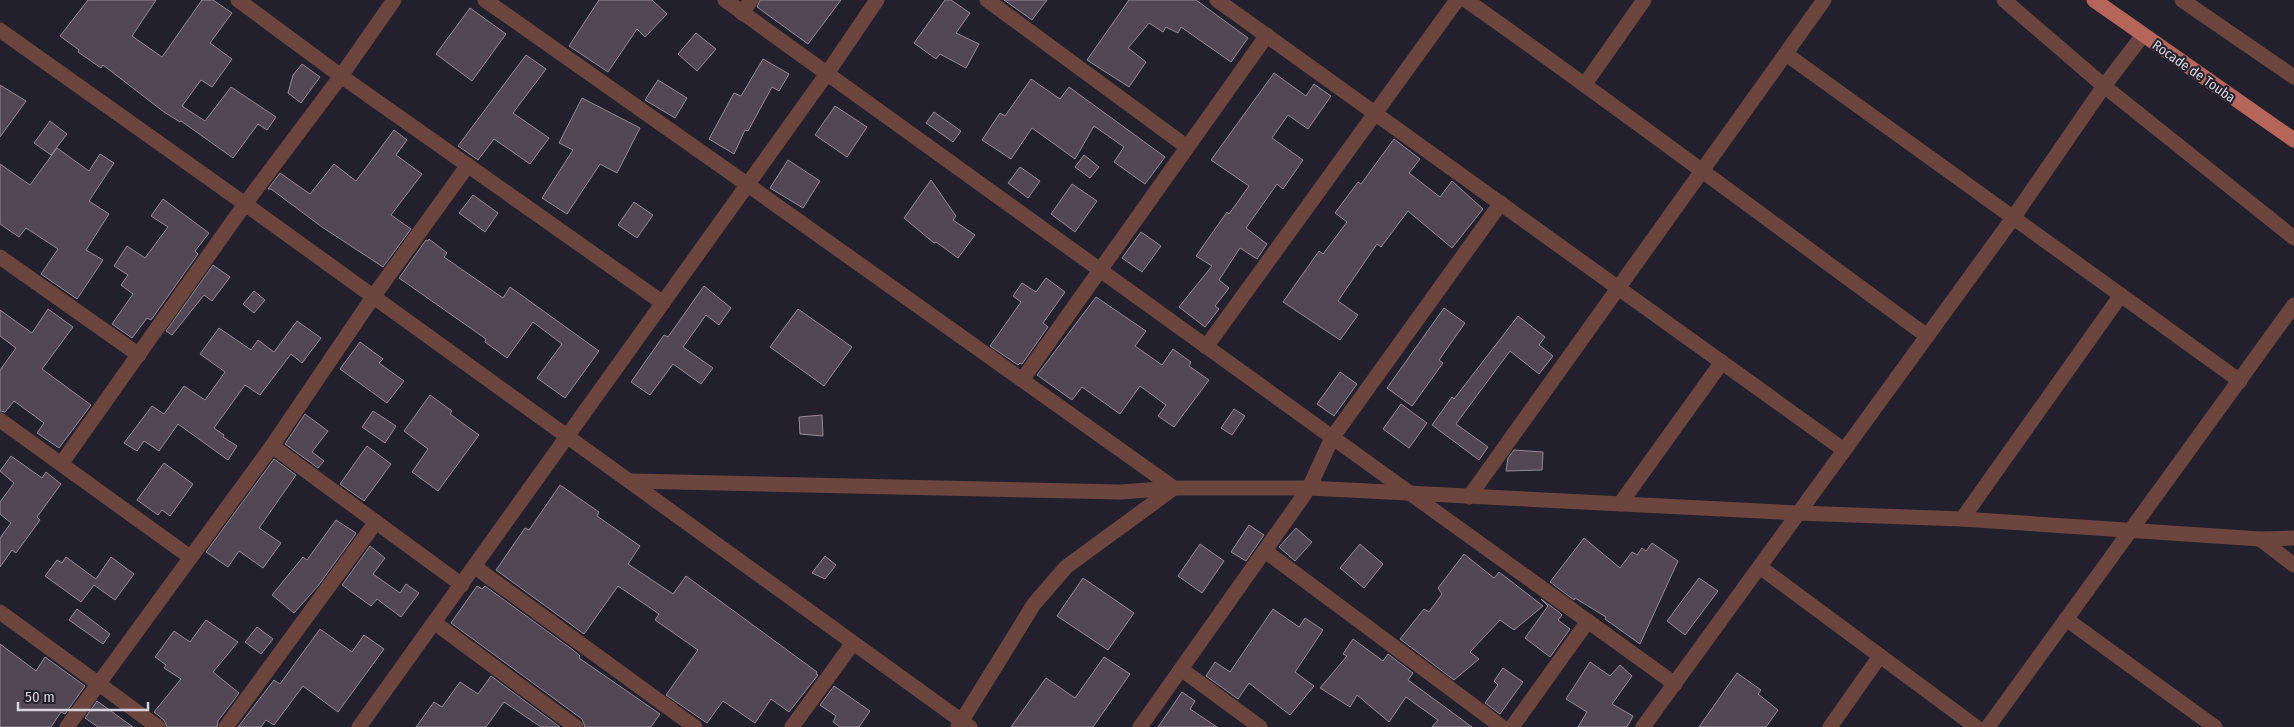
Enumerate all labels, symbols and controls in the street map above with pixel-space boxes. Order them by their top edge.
street label: Rocade de Touba [2149,36,2239,106]
scale bar [18,680,148,712]
text: 50 m [25,688,55,706]

